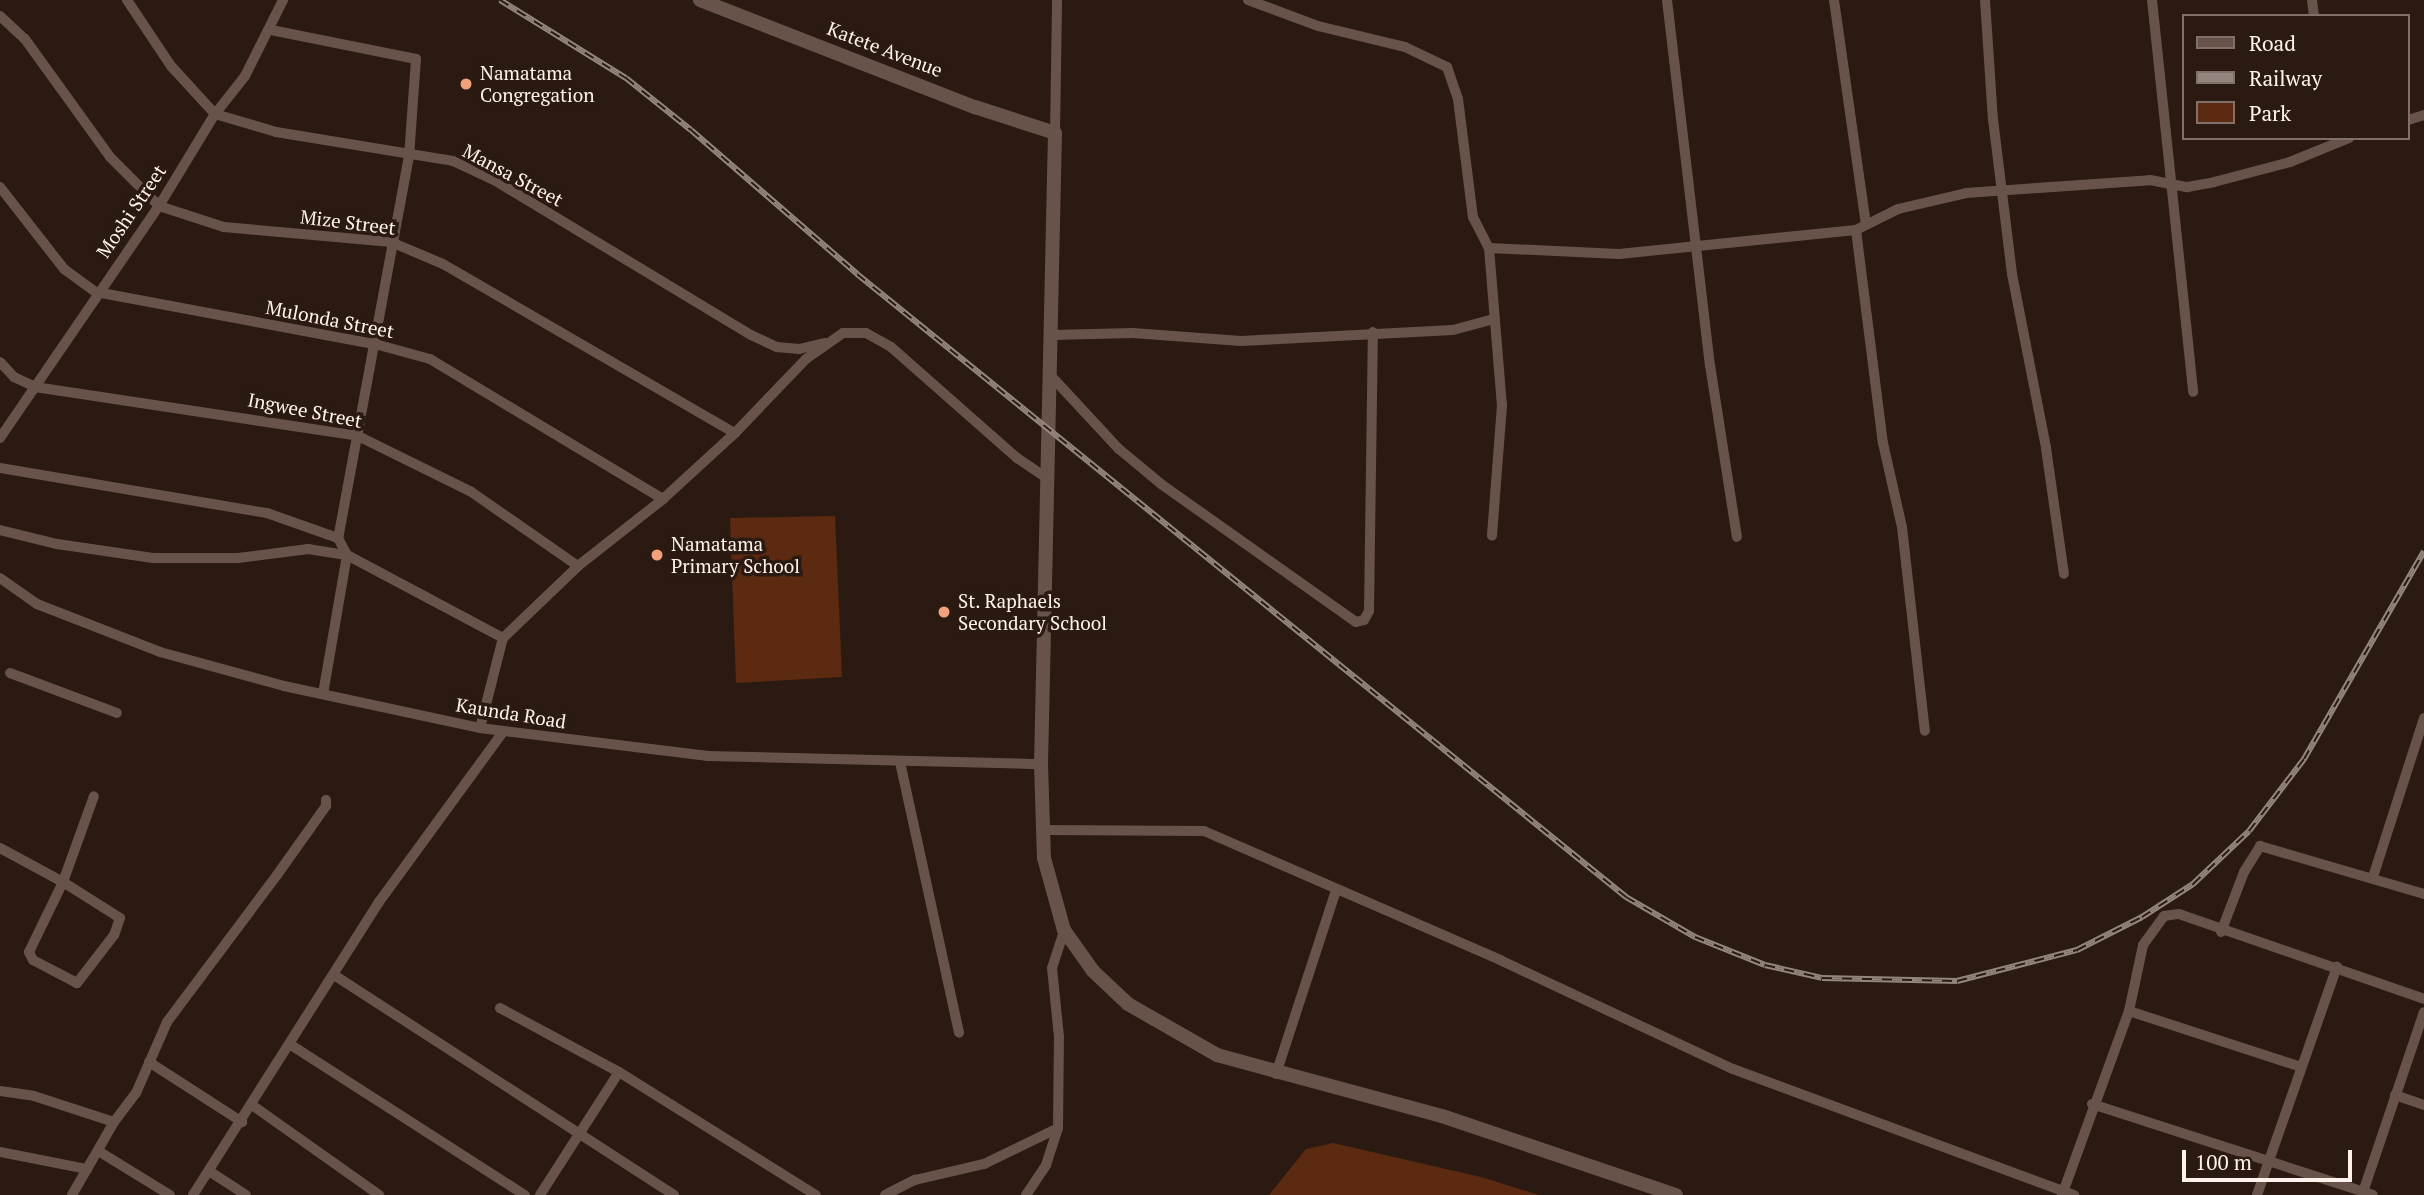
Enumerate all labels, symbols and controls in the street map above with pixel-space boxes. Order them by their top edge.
legend [2182,14,2410,140]
street label: Katete Avenue [824,17,946,81]
text: Road [2249,29,2296,57]
place label: Namatama Congregation [480,62,595,106]
text: Railway [2249,64,2322,92]
marker: Namatama Congregation [458,76,474,92]
text: Park [2249,99,2291,127]
street label: Mansa Street [459,139,567,211]
street label: Moshi Street [92,160,170,262]
street label: Mize Street [299,205,397,239]
street label: Mulonda Street [264,295,396,343]
street label: Ingwee Street [246,388,364,432]
place label: Namatama Primary School [671,533,800,577]
marker: Namatama Primary School [649,547,665,563]
place label: St. Raphaels Secondary School [958,590,1107,634]
marker: St. Raphaels Secondary School [936,604,952,620]
street label: Kaunda Road [454,693,568,733]
scale bar [2186,1136,2356,1180]
text: 100 m [2195,1148,2252,1176]

